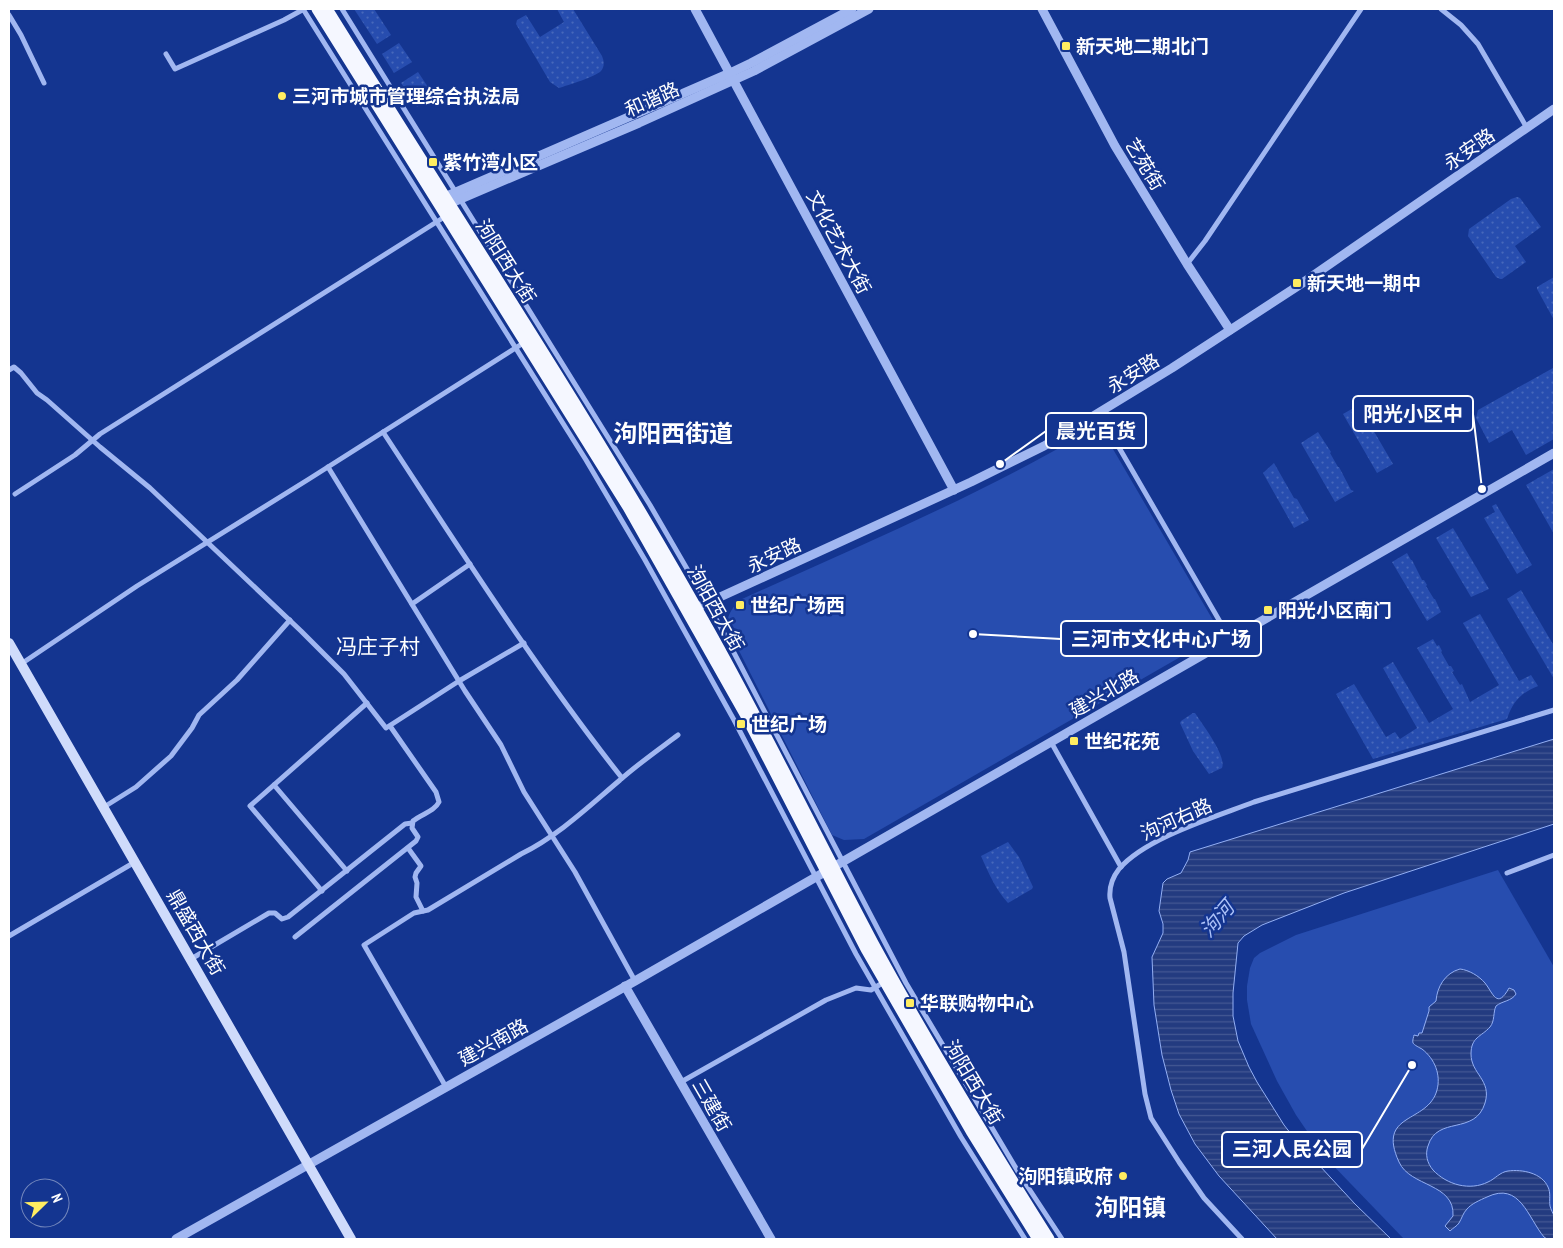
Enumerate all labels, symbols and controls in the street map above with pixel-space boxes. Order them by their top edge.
place label: 新天地二期北门 [1076,34,1209,58]
marker: 新天地二期北门 [1060,40,1072,52]
street label: 和谐路 [621,76,683,122]
place label: 三河市城市管理综合执法局 [292,84,520,108]
marker: 三河市城市管理综合执法局 [276,90,288,102]
street label: 永安路 [1439,123,1499,175]
street label: 艺苑街 [1120,133,1170,195]
place label: 紫竹湾小区 [443,150,538,174]
marker: 紫竹湾小区 [427,156,439,168]
street label: 文化艺术大街 [802,186,876,298]
street label: 泃阳西大街 [471,214,541,308]
place label: 新天地一期中 [1307,271,1421,295]
marker: 新天地一期中 [1291,277,1303,289]
street label: 永安路 [1102,348,1164,398]
callout: 阳光小区中 [1353,396,1473,431]
text: 阳光小区中 [1363,401,1463,427]
callout: 晨光百货 [1046,413,1146,448]
district label: 泃阳西街道 [613,418,733,449]
text: 晨光百货 [1056,418,1136,444]
street label: 永安路 [743,532,805,578]
street label: 泃阳西大街 [682,561,750,655]
place label: 世纪广场西 [750,593,845,617]
place label: 阳光小区南门 [1278,598,1392,622]
marker: 世纪广场西 [734,599,746,611]
marker: 阳光小区南门 [1262,604,1274,616]
callout: 三河市文化中心广场 [1061,621,1261,656]
text: 三河市文化中心广场 [1071,626,1251,652]
district label: 冯庄子村 [336,633,420,660]
street label: 建兴北路 [1065,664,1143,722]
place label: 世纪广场 [751,712,827,736]
marker: 世纪广场 [735,718,747,730]
place label: 世纪花苑 [1084,729,1160,753]
marker: 世纪花苑 [1068,735,1080,747]
street label: 泃河右路 [1136,793,1216,845]
street label: 鼎盛西大街 [162,885,230,979]
water label: 泃河 [1194,892,1243,943]
place label: 华联购物中心 [920,991,1034,1015]
marker: 华联购物中心 [904,997,916,1009]
street label: 建兴南路 [454,1013,532,1071]
street label: 泃阳西大街 [939,1035,1009,1129]
street label: 三建街 [687,1074,737,1136]
callout: 三河人民公园 [1222,1132,1362,1167]
text: 三河人民公园 [1232,1136,1352,1162]
place label: 泃阳镇政府 [1018,1164,1113,1188]
marker: 泃阳镇政府 [1117,1170,1129,1182]
north arrow [20,1178,70,1228]
text: N [47,1191,67,1205]
district label: 泃阳镇 [1094,1192,1166,1223]

